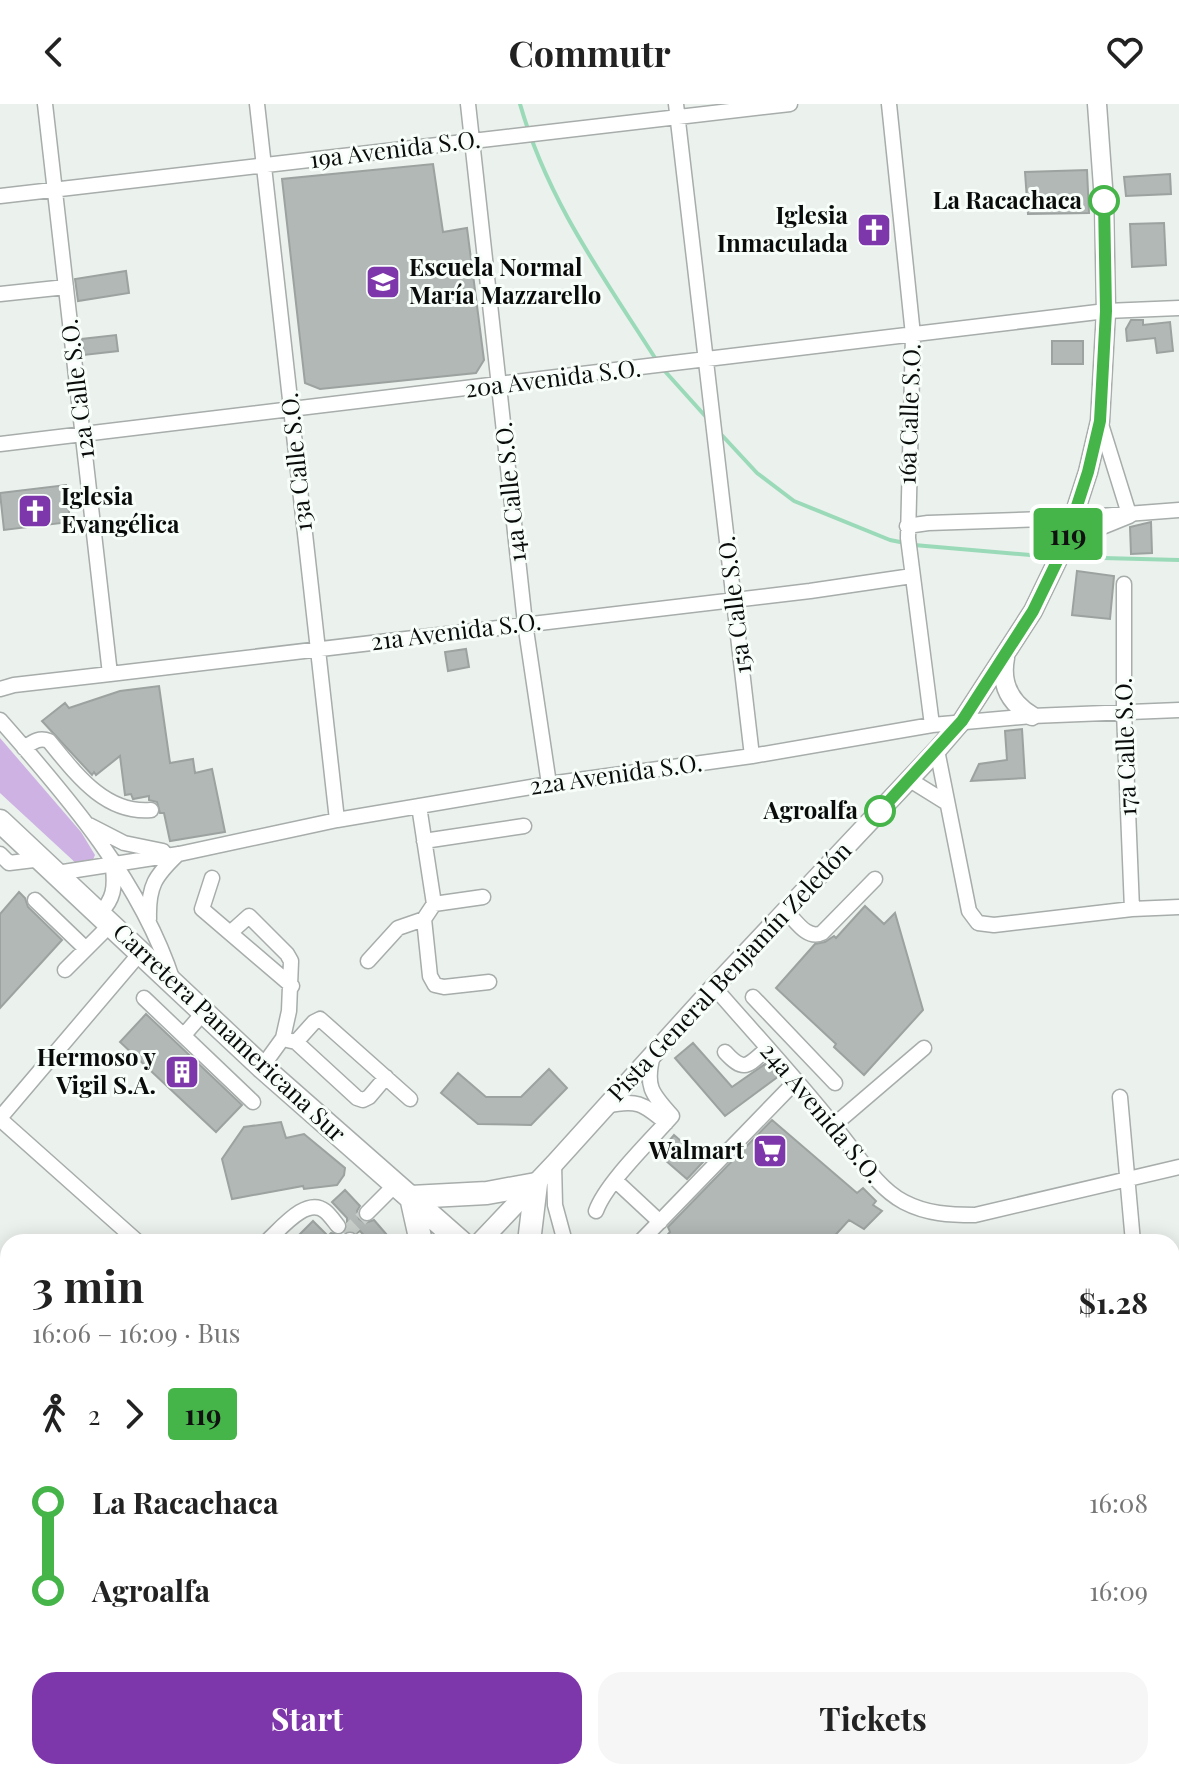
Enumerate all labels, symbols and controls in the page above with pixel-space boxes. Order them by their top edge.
text: Commutr [508,28,671,76]
icon: back [32,30,76,74]
icon: heart [1103,30,1147,74]
street label: 19a Avenida S.O. [307,122,482,174]
place label: La Racachaca [933,183,1083,215]
marker: La Racachaca [1089,186,1119,216]
place label: Iglesia Inmaculada [717,198,849,258]
church icon: Iglesia Inmaculada [855,211,893,249]
place label: Escuela Normal María Mazzarello [409,250,601,310]
school or university icon: Escuela Normal María Mazzarello [364,263,402,301]
street label: 12a Calle S.O. [52,318,100,461]
street label: 16a Calle S.O. [890,343,926,485]
street label: 20a Avenida S.O. [463,350,642,404]
street label: 13a Calle S.O. [272,391,318,533]
street label: 14a Calle S.O. [486,421,532,564]
place label: Iglesia Evangélica [61,479,180,539]
church icon: Iglesia Evangélica [16,492,54,530]
line badge: 119 [1022,508,1114,560]
text: 119 [1050,515,1086,552]
street label: 15a Calle S.O. [709,535,757,676]
street label: 21a Avenida S.O. [369,604,543,656]
street label: 17a Calle S.O. [1106,677,1142,817]
street label: 22a Avenida S.O. [527,745,704,801]
place label: Agroalfa [763,793,859,825]
marker: Agroalfa [865,796,895,826]
street label: Pista General Benjamín Zeledón [600,834,857,1107]
street label: Carretera Panamericana Sur [107,915,354,1148]
street label: 24a Avenida S.O. [754,1035,891,1189]
place label: Hermoso y Vigil S.A. [37,1040,157,1100]
building icon: Hermoso y Vigil S.A. [163,1053,201,1091]
supermarket icon: Walmart [751,1132,789,1170]
place label: Walmart [648,1133,745,1165]
text: 3 min [32,1255,144,1314]
text: $1.28 [1079,1282,1148,1322]
text: 16:06 – 16:09 · Bus [32,1315,240,1350]
icon: walk [32,1392,76,1436]
icon: forward [112,1392,156,1436]
text: 119 [184,1395,221,1432]
text: 2 [88,1397,100,1432]
text: La Racachaca [92,1482,279,1522]
text: 16:08 [1089,1485,1148,1520]
text: Agroalfa [92,1570,210,1610]
text: 16:09 [1089,1573,1148,1608]
button: Start [32,1672,582,1764]
button: Tickets [598,1672,1148,1764]

